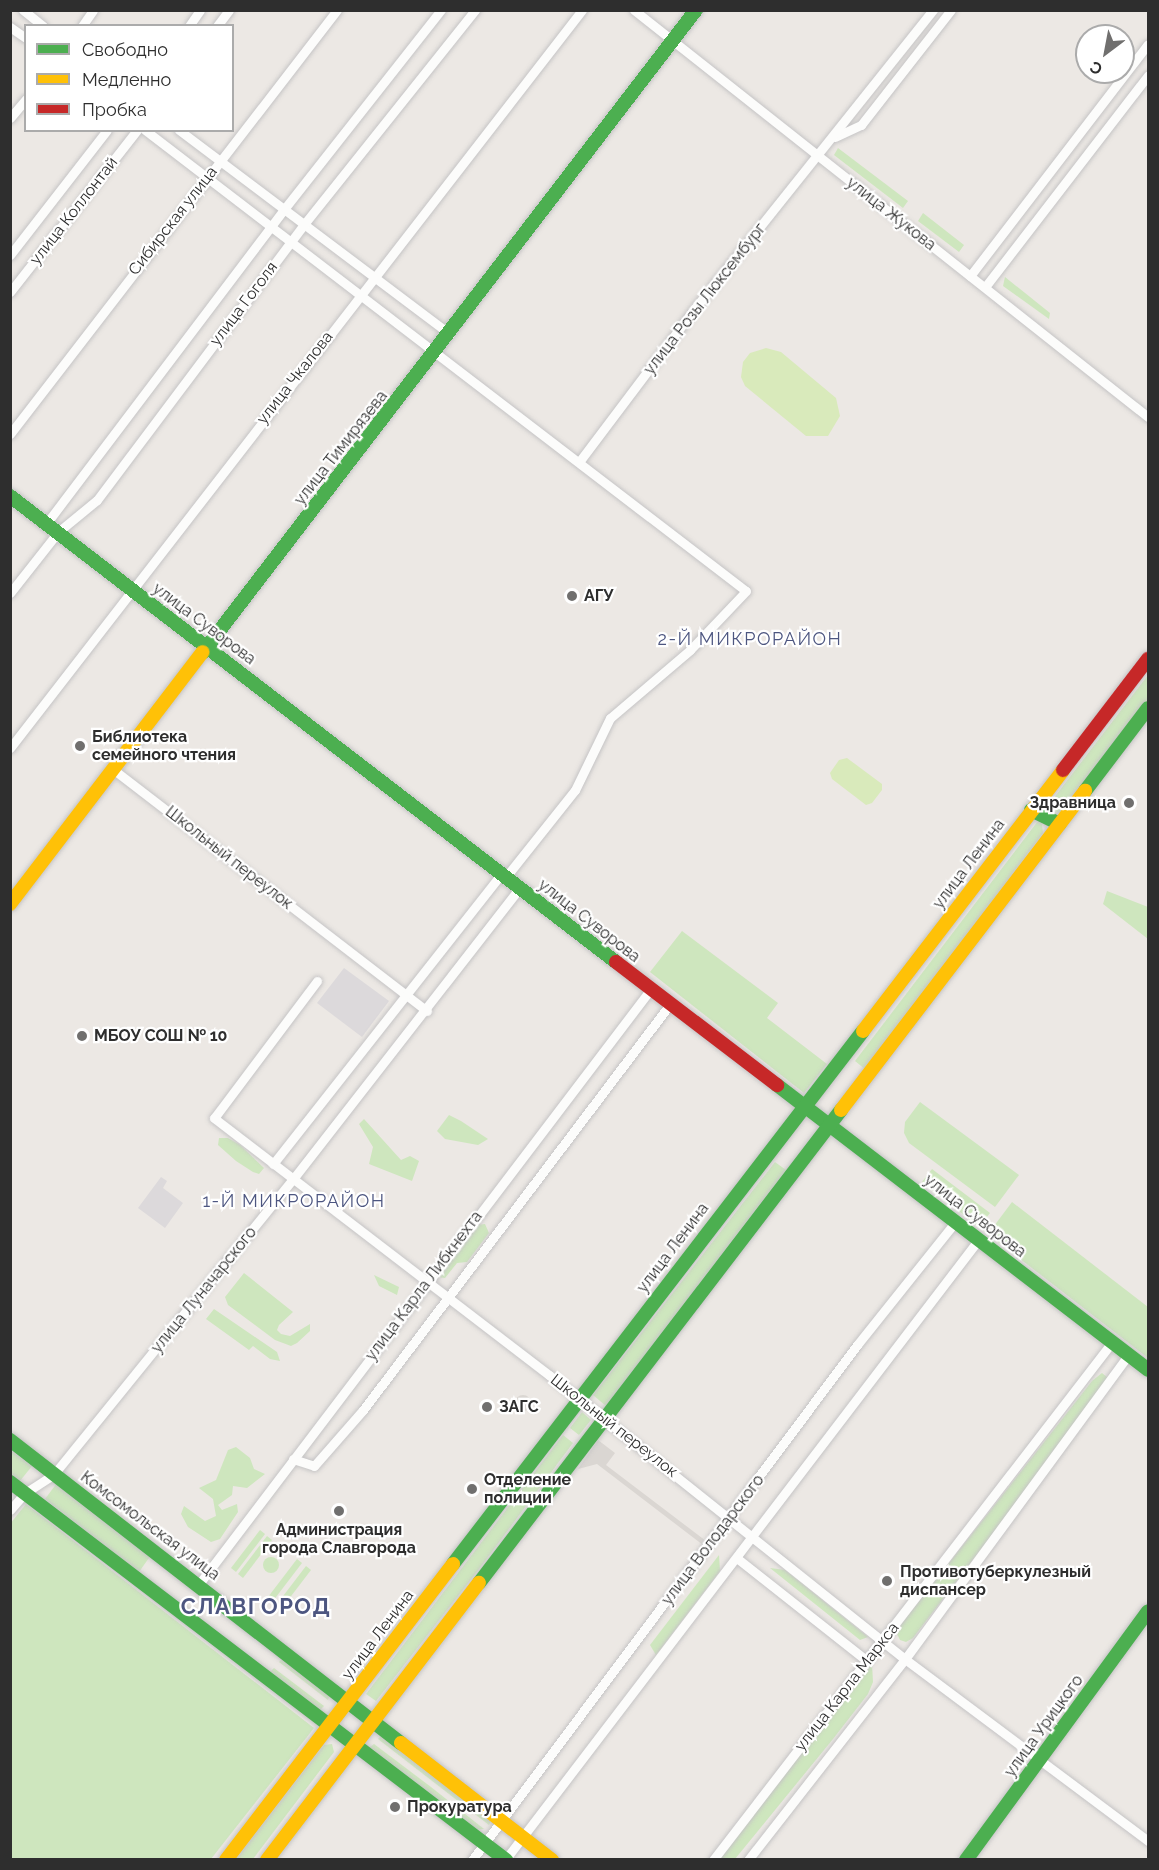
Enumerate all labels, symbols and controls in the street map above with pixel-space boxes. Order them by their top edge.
legend [24,24,234,132]
north arrow [1075,24,1135,84]
text: Свободно [82,39,168,60]
text: С [1087,57,1106,79]
text: Медленно [82,69,171,90]
text: Пробка [82,99,147,120]
street label: улица Коллонтай [26,153,122,269]
street label: Сибирская улица [124,163,222,279]
street label: улица Жукова [843,173,939,255]
street label: улица Розы Люксембург [640,219,770,379]
street label: улица Гоголя [206,258,282,350]
street label: улица Чкалова [253,328,337,428]
street label: улица Тимирязева [290,387,392,509]
street label: улица Суворова [149,579,259,669]
place label: АГУ [584,586,614,606]
marker: АГУ [565,589,579,603]
district label: 2-Й МИКРОРАЙОН [658,628,842,650]
place label: Библиотека семейного чтения [92,727,236,765]
marker: Библиотека семейного чтения [73,739,87,753]
place label: Здравница [1030,793,1116,813]
marker: Здравница [1120,794,1138,812]
street label: Школьный переулок [161,802,297,914]
street label: улица Ленина [929,815,1009,913]
street label: улица Суворова [534,875,644,967]
place label: МБОУ СОШ № 10 [94,1026,227,1046]
marker: МБОУ СОШ № 10 [75,1029,89,1043]
street label: улица Суворова [920,1170,1030,1262]
district label: 1-Й МИКРОРАЙОН [203,1190,385,1212]
street label: улица Ленина [633,1199,713,1297]
street label: улица Карла Либкнехта [361,1207,487,1365]
street label: улица Луначарского [147,1223,261,1357]
street label: Школьный переулок [546,1370,682,1482]
place label: ЗАГС [499,1397,539,1417]
marker: ЗАГС [480,1400,494,1414]
street label: Комсомольская улица [76,1467,224,1585]
place label: Отделение полиции [484,1470,571,1508]
street label: улица Володарского [658,1471,768,1609]
marker: Отделение полиции [465,1482,479,1496]
marker: Администрация города Славгорода [332,1504,346,1518]
place label: Администрация города Славгорода [262,1520,416,1558]
place label: Противотуберкулезный диспансер [900,1562,1091,1600]
marker: Противотуберкулезный диспансер [878,1572,896,1590]
street label: улица Ленина [338,1586,418,1684]
district label: СЛАВГОРОД [181,1594,331,1620]
street label: улица Карла Маркса [791,1619,903,1755]
street label: улица Урицкого [1001,1671,1087,1781]
place label: Прокуратура [407,1797,512,1817]
marker: Прокуратура [388,1800,402,1814]

